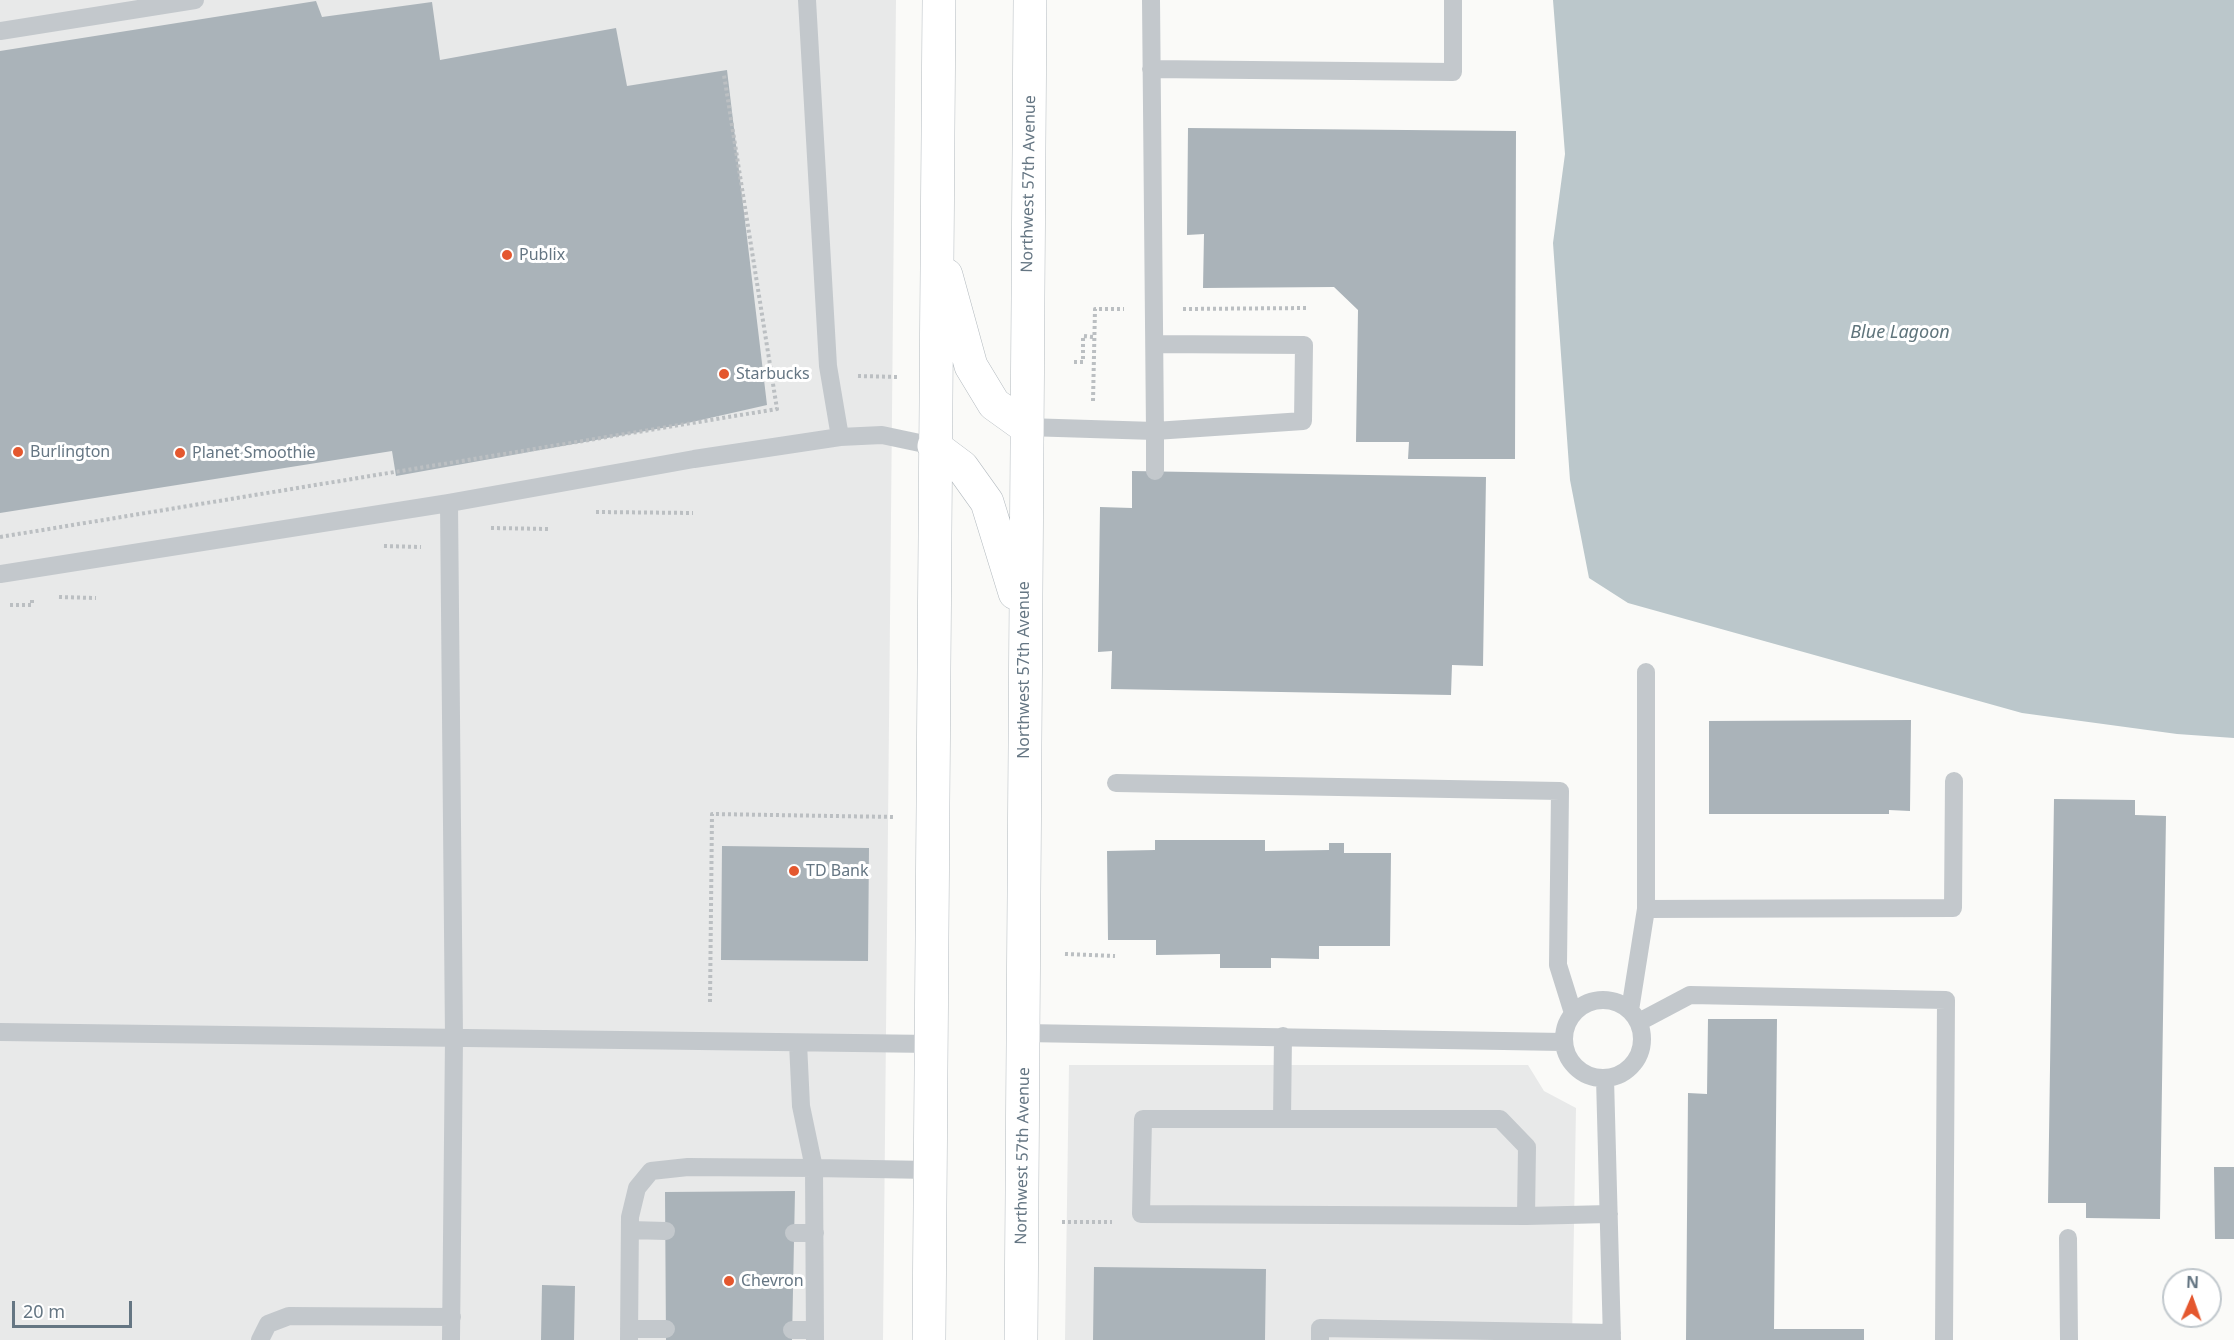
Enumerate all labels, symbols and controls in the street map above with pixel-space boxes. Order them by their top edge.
street label: Northwest 57th Avenue [1018,95,1040,273]
place label: Publix [519,245,565,265]
marker: Publix [500,248,514,262]
water label: Blue Lagoon [1850,322,1950,344]
place label: Starbucks [736,364,810,384]
marker: Starbucks [717,367,731,381]
place label: Burlington [30,442,110,462]
place label: Planet Smoothie [192,443,316,463]
marker: Burlington [11,445,25,459]
marker: Planet Smoothie [173,446,187,460]
street label: Northwest 57th Avenue [1014,581,1034,759]
place label: TD Bank [806,861,869,881]
marker: TD Bank [787,864,801,878]
street label: Northwest 57th Avenue [1012,1067,1034,1245]
north arrow [2162,1268,2222,1328]
place label: Chevron [741,1271,804,1291]
text: N [2186,1271,2199,1293]
marker: Chevron [722,1274,736,1288]
scale bar [15,1289,135,1327]
text: 20 m [23,1299,65,1323]

